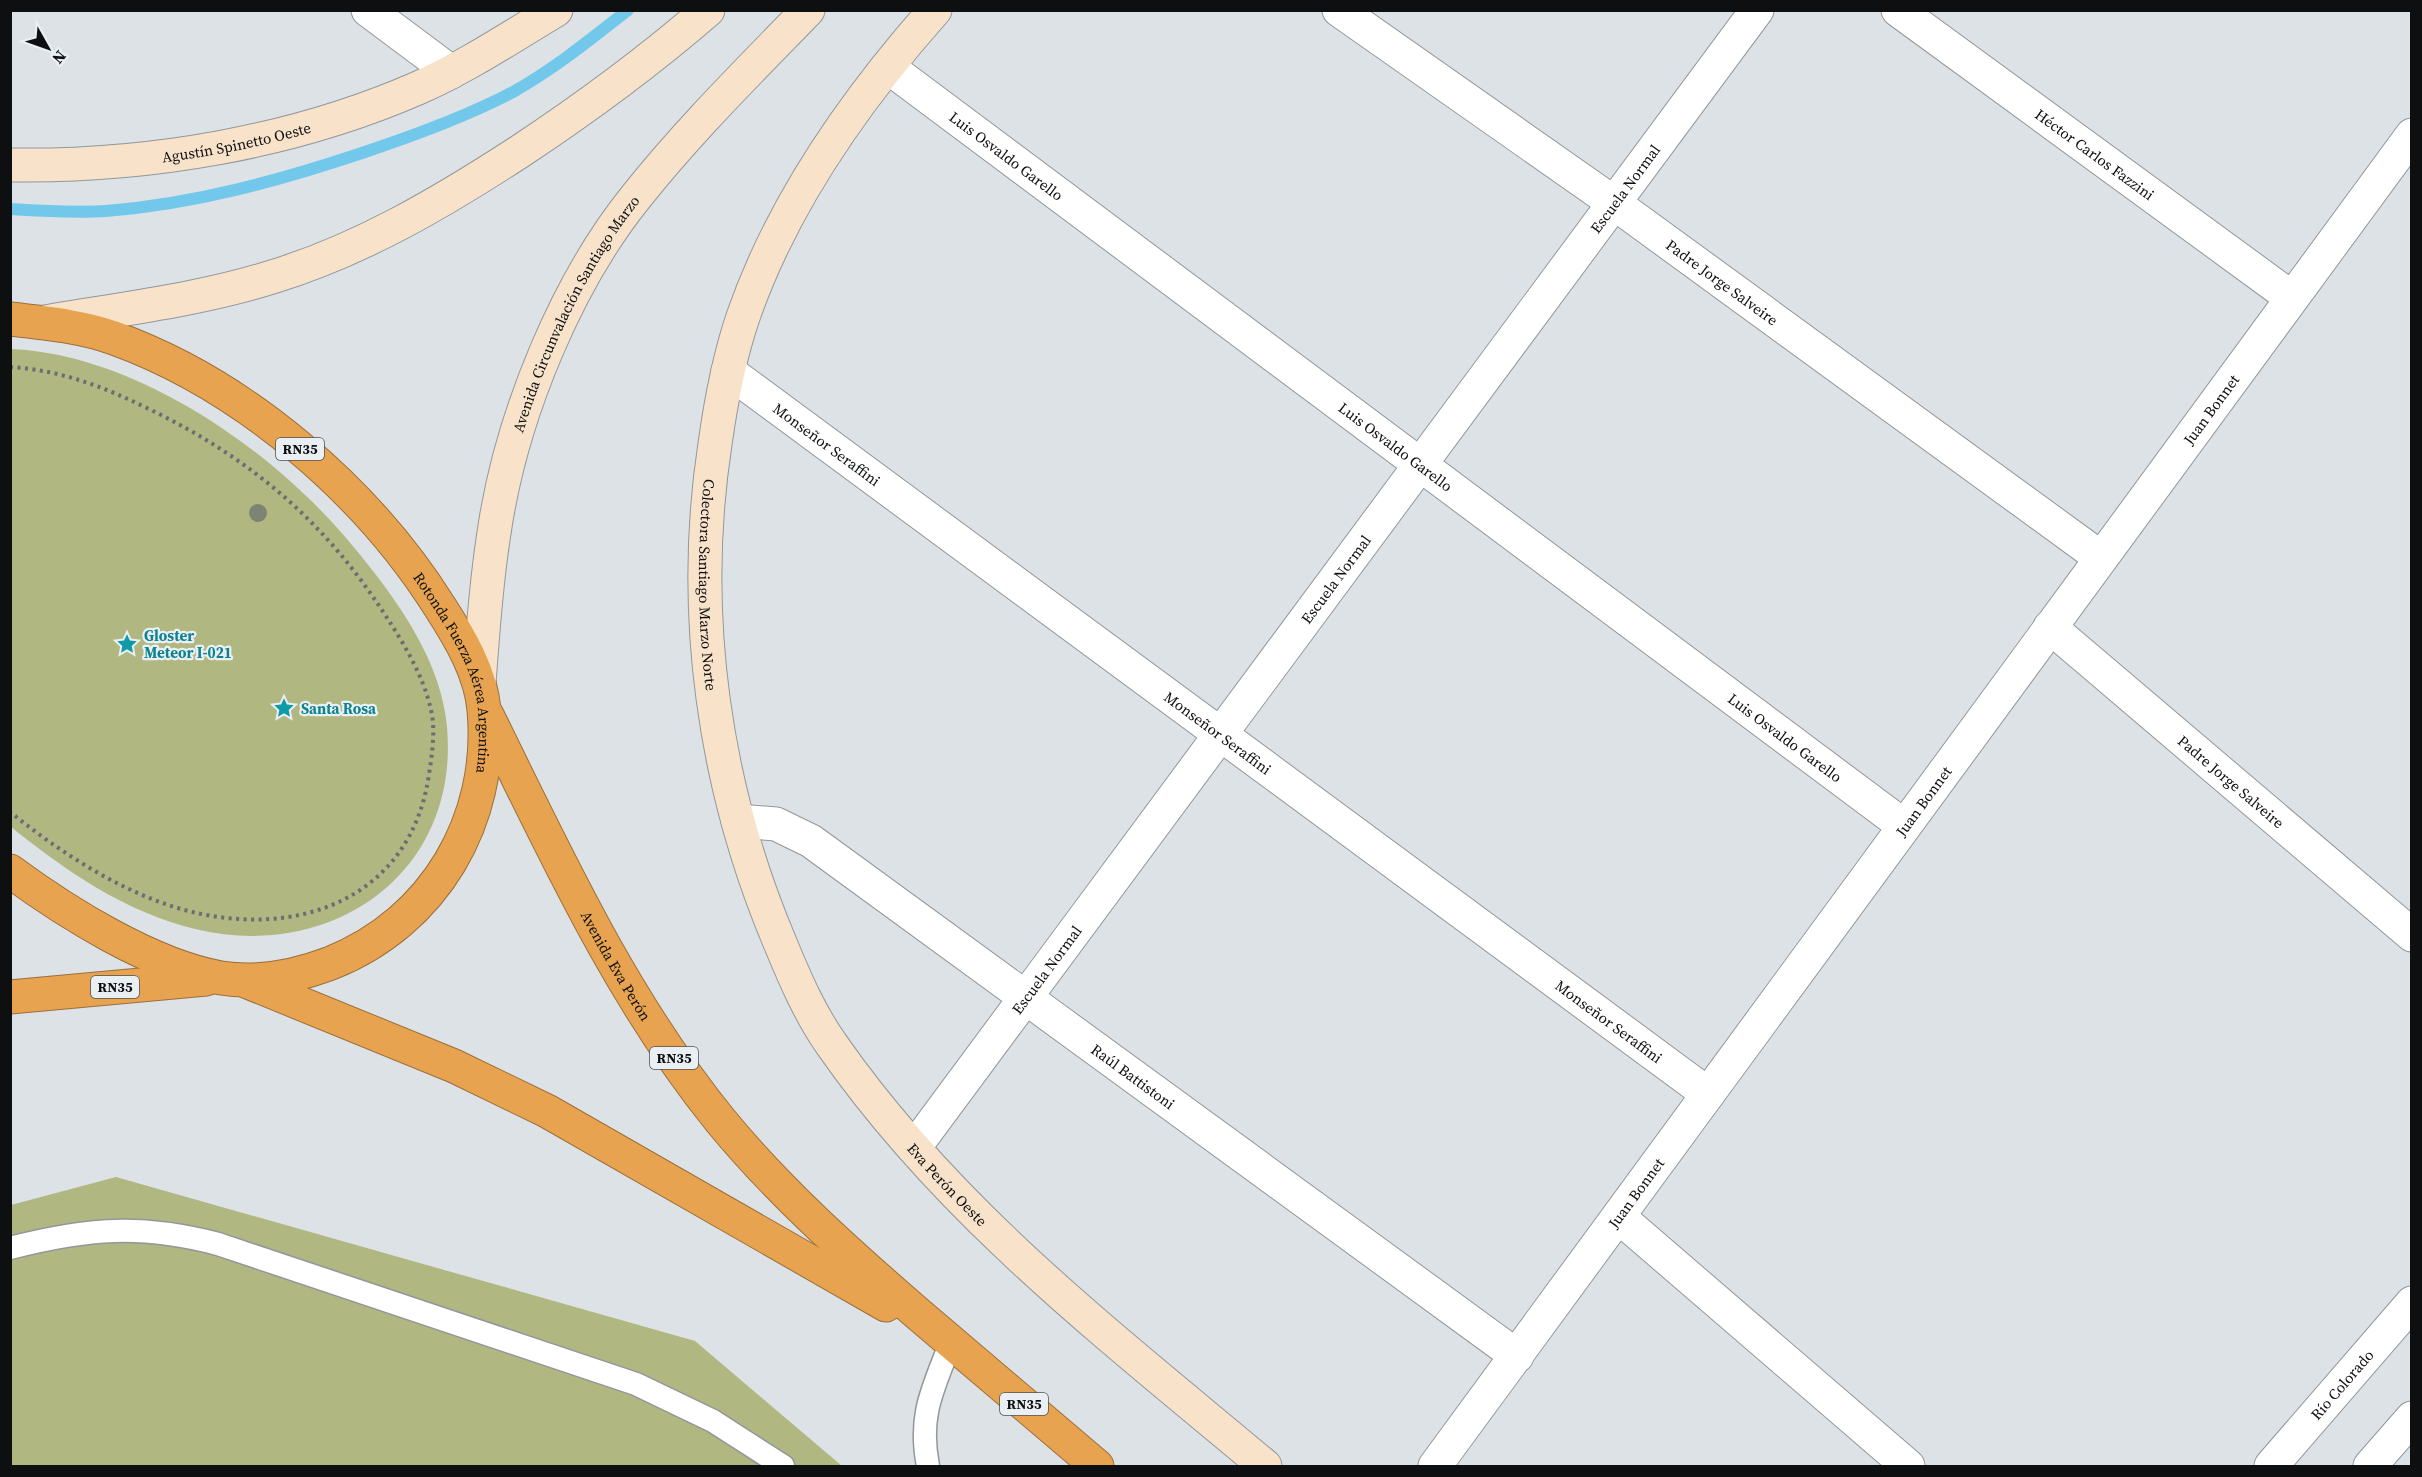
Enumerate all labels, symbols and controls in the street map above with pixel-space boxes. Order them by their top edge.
north arrow [18,18,78,78]
text: N [47,46,72,69]
street label: Héctor Carlos Fazzini [2031,103,2159,205]
street label: Luis Osvaldo Garello [945,106,1068,205]
street label: Agustín Spinetto Oeste [161,116,313,167]
street label: Escuela Normal [1585,139,1665,237]
street label: Avenida Circunvalación Santiago Marzo [507,191,644,435]
street label: Padre Jorge Salveire [1662,234,1783,330]
street label: Juan Bonnet [2177,370,2244,449]
street label: Monseñor Seraffini [769,397,885,491]
street label: Luis Osvaldo Garello [1335,397,1457,496]
road number: RN35 [276,438,324,460]
street label: Colectora Santiago Marzo Norte [694,478,722,692]
street label: Escuela Normal [1296,530,1376,628]
street label: Rotonda Fuerza Aérea Argentina [409,567,496,775]
place label: Gloster Meteor I-021 [144,625,232,663]
place icon: Gloster Meteor I-021 [115,632,139,656]
street label: Monseñor Seraffini [1160,686,1276,779]
street label: Luis Osvaldo Garello [1724,688,1847,787]
place icon: Santa Rosa [272,696,296,720]
place label: Santa Rosa [301,698,377,719]
street label: Padre Jorge Salveire [2173,730,2289,833]
street label: Juan Bonnet [1890,761,1956,841]
street label: Avenida Eva Perón [576,907,657,1025]
street label: Escuela Normal [1006,921,1086,1018]
street label: Monseñor Seraffini [1551,975,1667,1068]
road number: RN35 [91,976,139,998]
street label: Raúl Battistoni [1087,1039,1179,1114]
road number: RN35 [650,1047,698,1069]
street label: Eva Perón Oeste [903,1138,992,1231]
street label: Juan Bonnet [1602,1153,1669,1233]
street label: Río Colorado [2305,1345,2378,1424]
road number: RN35 [1000,1393,1048,1415]

